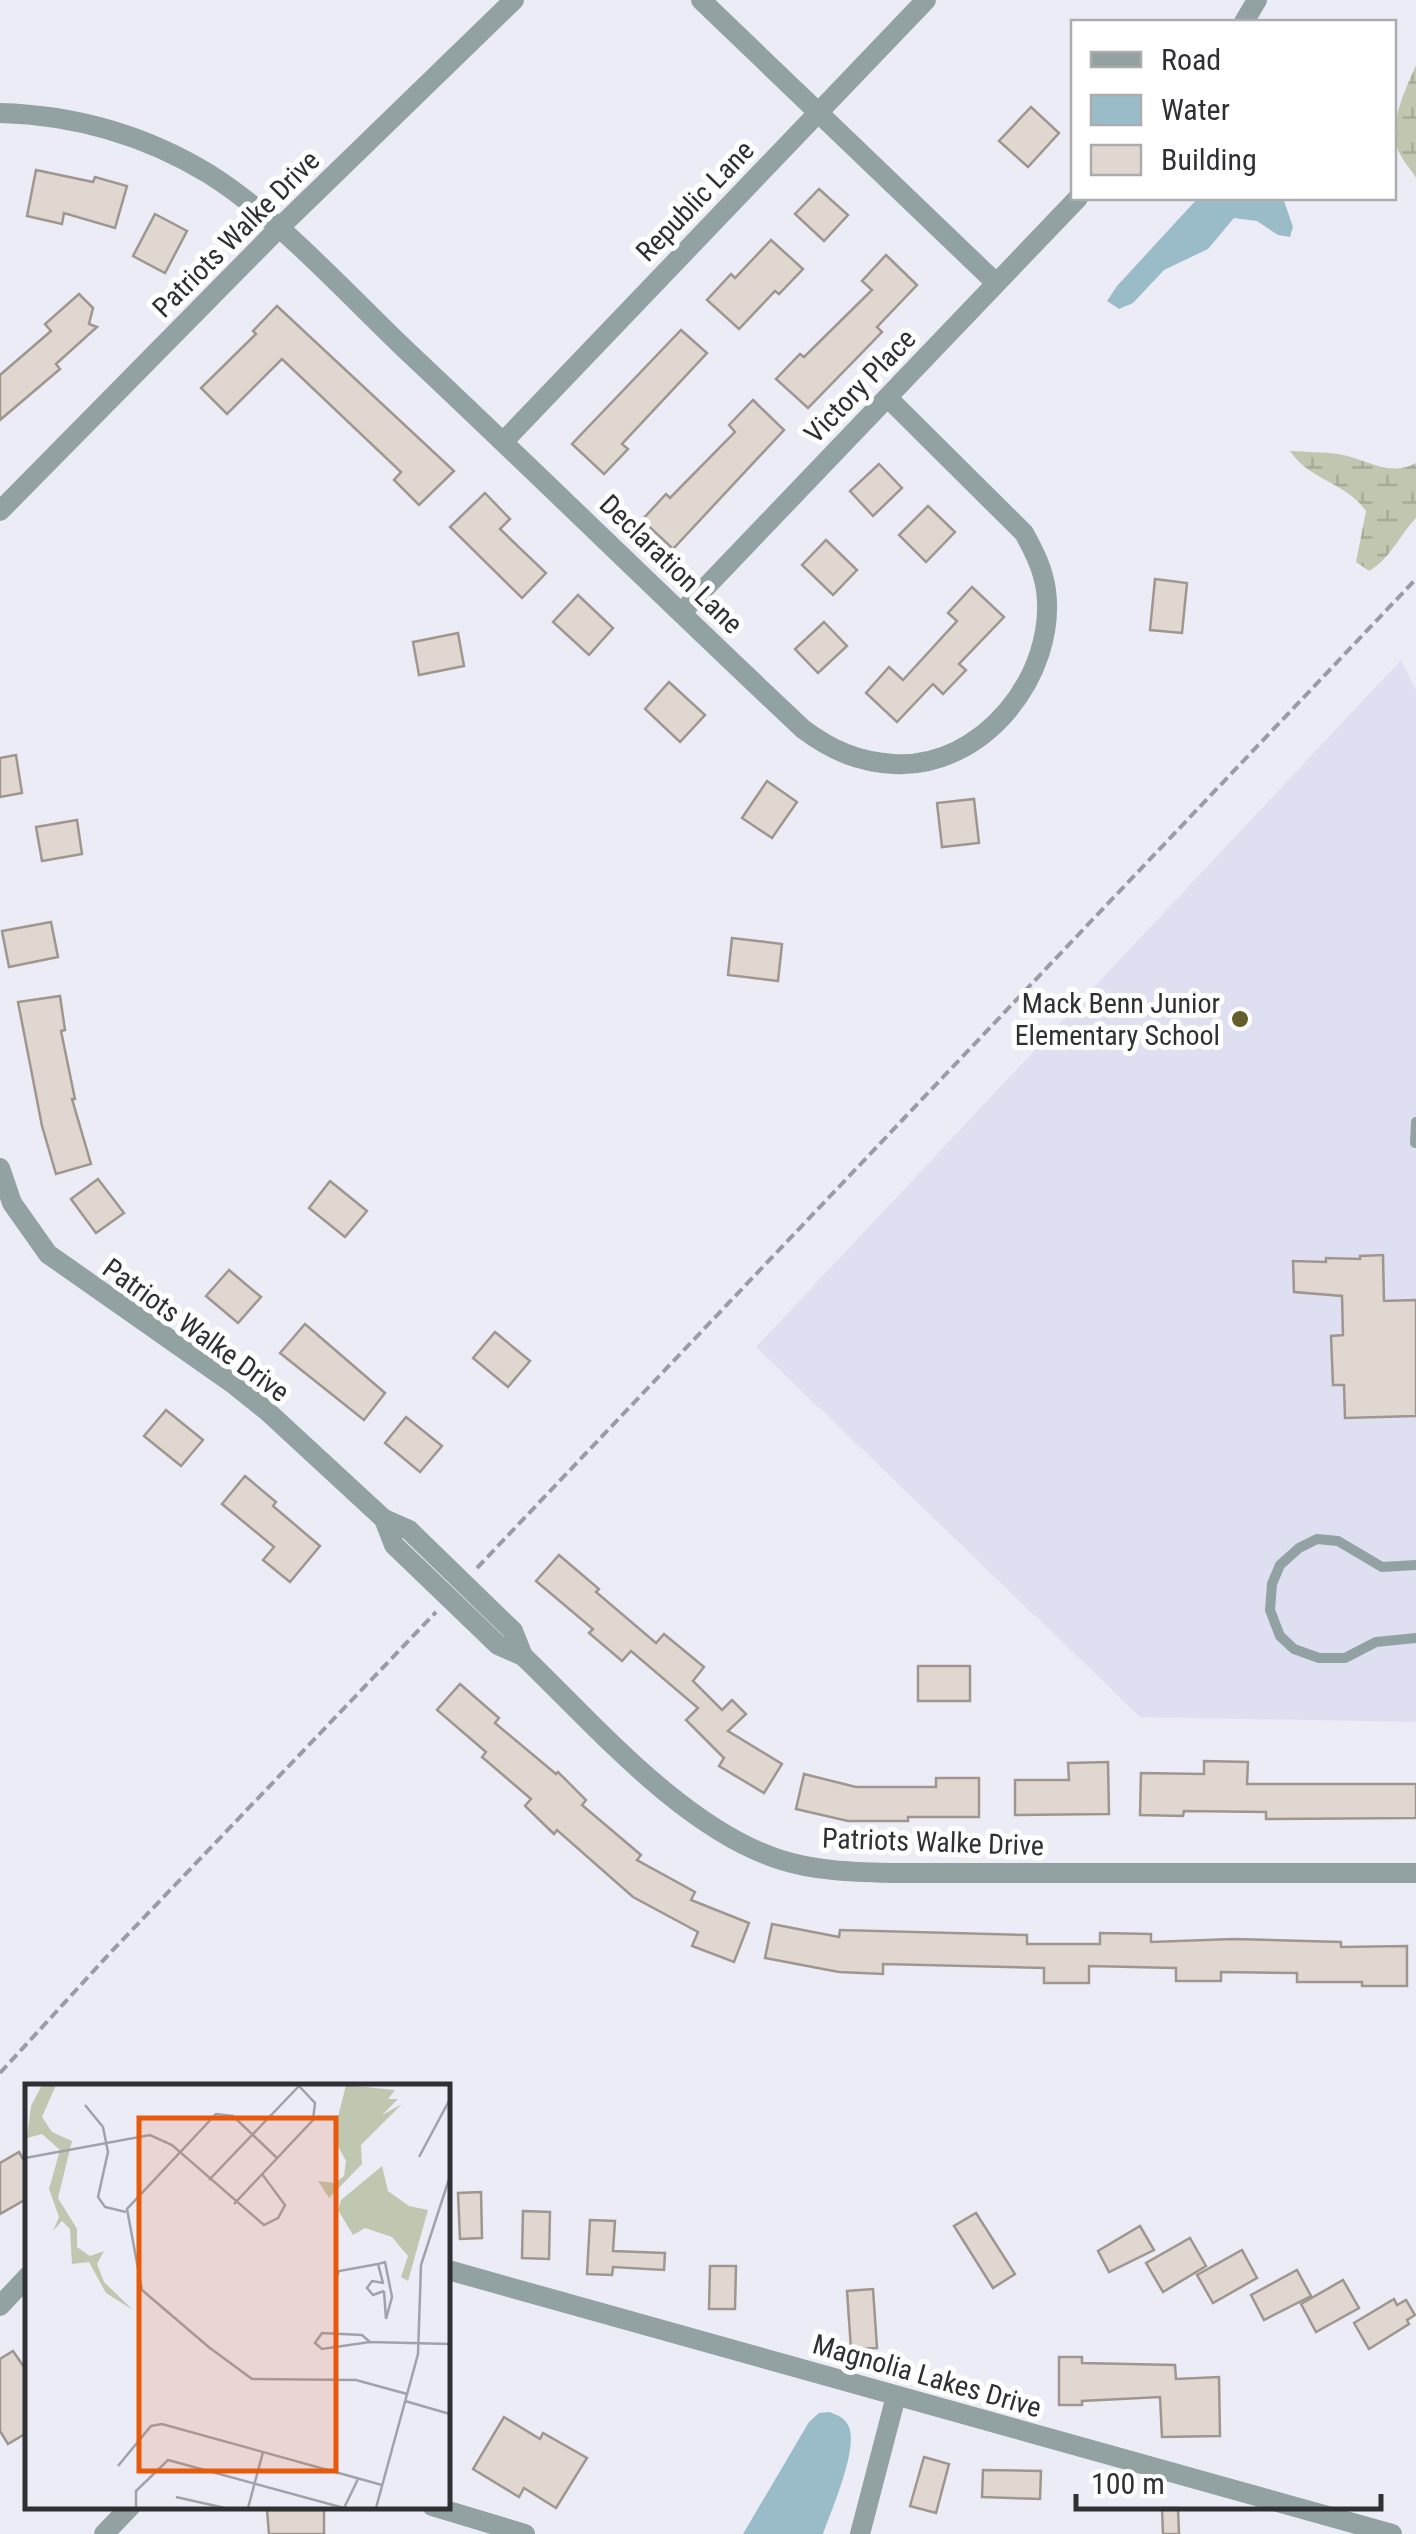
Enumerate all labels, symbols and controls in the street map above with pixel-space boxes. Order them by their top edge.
legend [1071,20,1396,200]
text: Road [1161,42,1221,77]
text: Water [1161,92,1230,127]
street label: Republic Lane [629,134,761,268]
text: Building [1161,142,1257,177]
street label: Patriots Walke Drive [146,144,326,324]
street label: Victory Place [798,322,922,450]
street label: Declaration Lane [593,488,749,640]
place label: Mack Benn Junior Elementary School [1015,987,1220,1052]
marker: Mack Benn Junior Elementary School [1229,1008,1251,1030]
street label: Patriots Walke Drive [96,1251,296,1409]
street label: Patriots Walke Drive [821,1822,1045,1862]
inset map [25,2084,450,2509]
street label: Magnolia Lakes Drive [809,2328,1045,2424]
scale bar [1076,2449,1381,2511]
text: 100 m [1091,2466,1165,2501]

